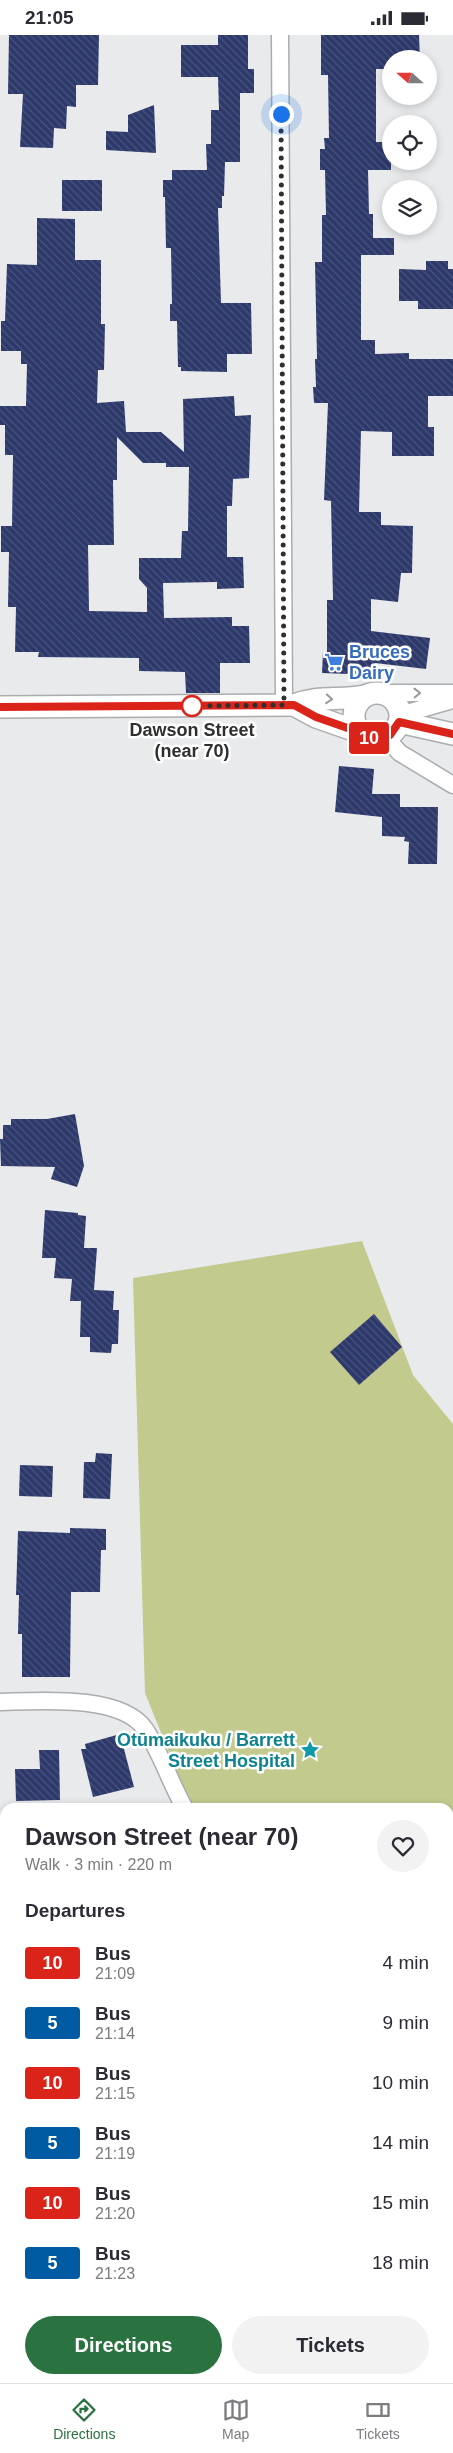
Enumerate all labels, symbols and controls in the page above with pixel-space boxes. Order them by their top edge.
text: 21:05 [25,7,74,28]
north arrow [382,50,438,105]
map controls [382,50,437,235]
your location [269,102,294,127]
button: locate [382,115,437,170]
button: layers [382,180,437,235]
place label: Bruces Dairy [349,642,410,683]
supermarket icon: Bruces Dairy [323,651,345,673]
one-way arrow [413,687,421,698]
one-way arrow [325,693,333,704]
marker: Dawson Street (near 70) [181,695,203,717]
place label: Dawson Street (near 70) [129,720,255,761]
line badge: 10 [346,722,392,754]
text: 10 [359,728,379,748]
place label: Otūmaikuku / Barrett Street Hospital [117,1730,295,1771]
place icon: Otūmaikuku / Barrett Street Hospital [299,1739,321,1761]
button: heart [377,1820,429,1872]
text: Dawson Street (near 70) [25,1823,298,1850]
text: Walk · 3 min · 220 m [25,1856,172,1873]
text: Departures [25,1900,125,1921]
text: Bus [95,1943,131,1964]
text: 4 min [383,1952,429,1973]
text: 10 [42,1953,63,1973]
text: 21:09 [95,1965,135,1982]
text: Bus [95,2003,131,2024]
text: 9 min [383,2012,429,2033]
text: 5 [47,2013,58,2033]
text: 21:14 [95,2025,135,2042]
text: Bus [95,2063,131,2084]
text: 10 min [372,2072,429,2093]
text: 10 [42,2073,63,2093]
text: 21:15 [95,2085,135,2102]
text: Bus [95,2123,131,2144]
text: 14 min [372,2132,429,2153]
text: 5 [47,2133,58,2153]
text: 21:19 [95,2145,135,2162]
text: Bus [95,2183,131,2204]
text: 15 min [372,2192,429,2213]
text: 10 [42,2193,63,2213]
text: 21:20 [95,2205,135,2222]
text: Bus [95,2243,131,2264]
text: 18 min [372,2252,429,2273]
text: 5 [47,2253,58,2273]
text: 21:23 [95,2265,135,2282]
button: Directions [25,2316,222,2374]
button: Tickets [232,2316,429,2374]
tab: Directions [53,2396,115,2442]
tab: Map [222,2396,250,2442]
tab: Tickets [356,2396,400,2442]

